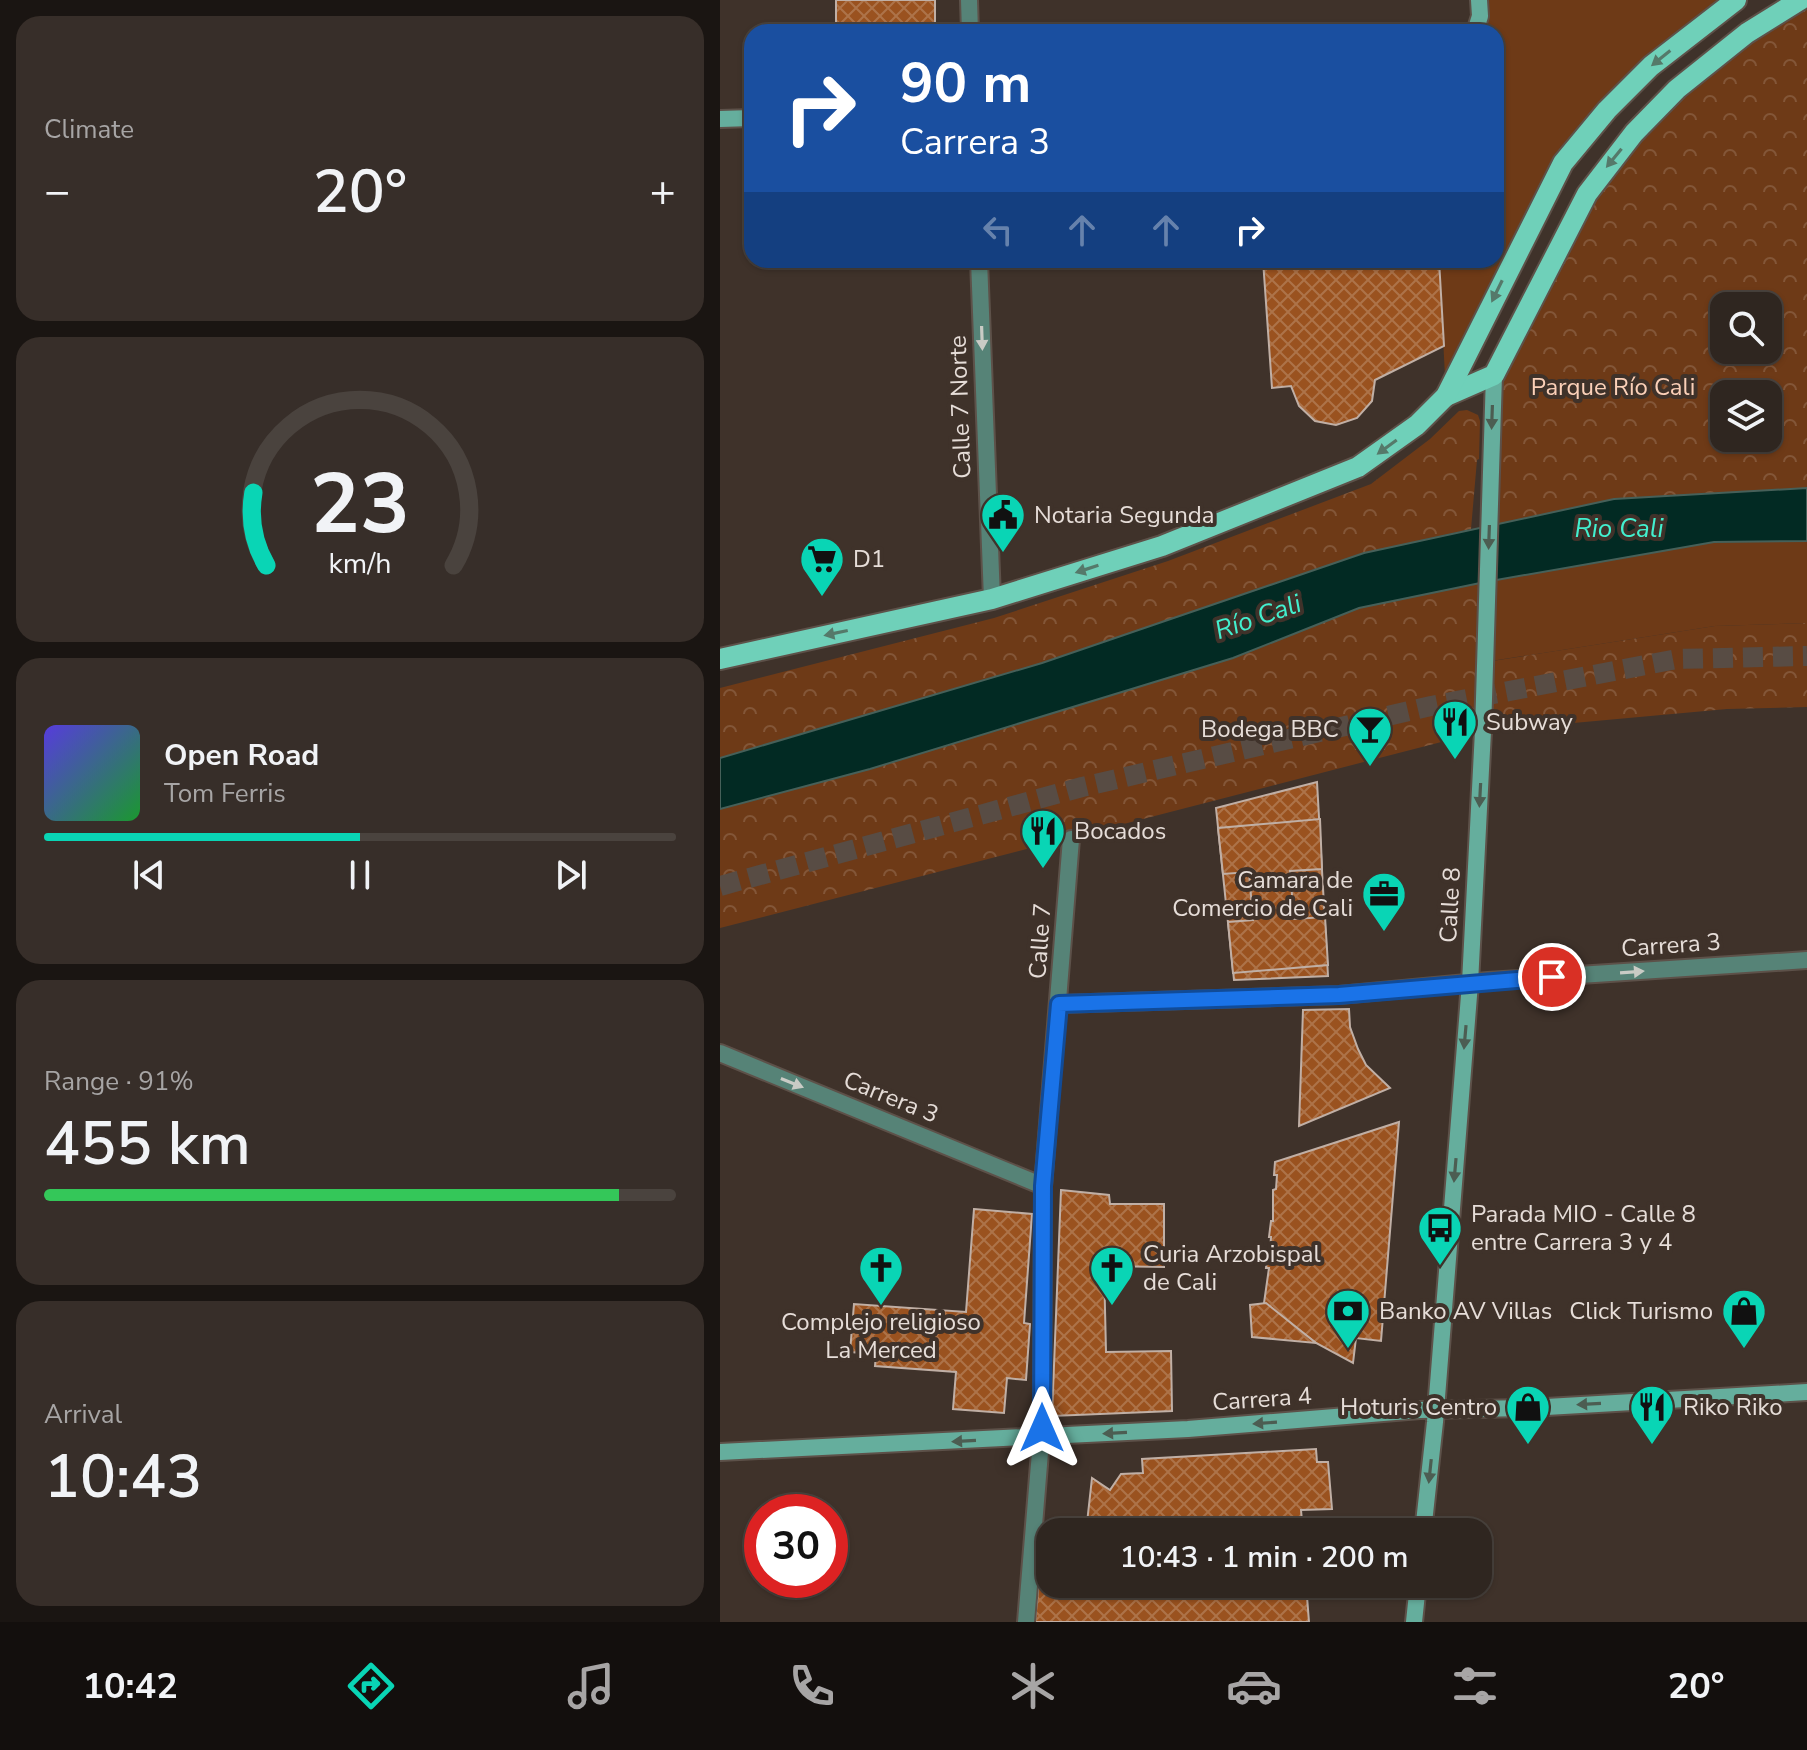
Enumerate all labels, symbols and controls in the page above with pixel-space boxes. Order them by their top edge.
text: 90 m [900,45,1031,122]
one-way arrow [1651,49,1671,66]
icon: right [768,56,872,160]
text: Climate [44,112,134,147]
text: Carrera 3 [900,118,1050,167]
one-way arrow [1606,148,1623,168]
text: 20° [313,151,407,233]
text: − [44,162,70,222]
text: + [650,162,676,222]
icon: left [976,208,1020,252]
icon: ahead [1060,208,1104,252]
icon: ahead [1144,208,1188,252]
icon: right [1228,208,1272,252]
one-way arrow [1491,280,1504,303]
map controls [1710,292,1782,452]
button: search [1710,292,1782,364]
one-way arrow [975,326,988,351]
street label: Calle 7 Norte [942,335,978,479]
park label: Parque Río Cali [1531,371,1695,403]
button: layers [1710,380,1782,452]
one-way arrow [1486,405,1499,430]
one-way arrow [1376,439,1398,455]
text: 23 [310,447,410,560]
public building icon: Notaria Segunda [979,491,1027,554]
place label: Notaria Segunda [1034,499,1215,531]
water label: Rio Cali [1574,511,1665,546]
one-way arrow [1482,525,1495,550]
supermarket icon: D1 [798,535,846,598]
place label: D1 [853,543,885,575]
text: km/h [329,544,391,583]
one-way arrow [1075,563,1099,576]
water label: Río Cali [1210,586,1307,648]
one-way arrow [823,627,848,640]
restaurant icon: Subway [1431,698,1479,761]
bar icon: Bodega BBC [1346,705,1394,768]
place label: Subway [1486,706,1574,738]
place label: Bodega BBC [1201,713,1339,745]
text: Open Road [164,735,319,776]
text: Tom Ferris [164,776,286,811]
one-way arrow [1473,783,1486,808]
restaurant icon: Bocados [1019,807,1067,870]
place label: Bocados [1074,815,1166,847]
icon: previous [127,853,171,897]
icon: pause [338,853,382,897]
icon: next [549,853,593,897]
place label: Camara de Comercio de Cali [1172,864,1353,924]
street label: Calle 8 [1432,866,1468,944]
office icon: Camara de Comercio de Cali [1360,870,1408,933]
street label: Calle 7 [1021,902,1059,980]
street label: Carrera 3 [1620,926,1722,964]
pin [1518,943,1586,1011]
icon: arrive [1530,955,1574,999]
one-way arrow [1619,965,1644,978]
one-way arrow [1459,1025,1472,1050]
street label: Carrera 3 [839,1063,943,1131]
text: Range · 91% [44,1064,194,1099]
one-way arrow [780,1076,804,1089]
text: 455 km [44,1103,251,1185]
one-way arrow [1448,1158,1461,1183]
place label: Parada MIO - Calle 8 entre Carrera 3 y 4 [1471,1198,1696,1258]
bus stop icon: Parada MIO - Calle 8 entre Carrera 3 y 4 [1416,1204,1464,1267]
place label: Curia Arzobispal de Cali [1143,1238,1321,1298]
church icon: Complejo religioso La Merced [857,1244,905,1307]
church icon: Curia Arzobispal de Cali [1088,1244,1136,1307]
bank icon: Banko AV Villas [1324,1287,1372,1350]
shop icon: Click Turismo [1720,1287,1768,1350]
place label: Banko AV Villas [1379,1295,1552,1327]
place label: Click Turismo [1569,1295,1713,1327]
place label: Complejo religioso La Merced [781,1306,981,1366]
street label: Carrera 4 [1211,1380,1313,1418]
shop icon: Hoturis Centro [1504,1383,1552,1446]
restaurant icon: Riko Riko [1628,1383,1676,1446]
position arrow [1000,1386,1084,1470]
place label: Hoturis Centro [1340,1391,1497,1423]
place label: Riko Riko [1683,1391,1783,1423]
text: Arrival [44,1397,122,1432]
one-way arrow [1576,1398,1601,1411]
one-way arrow [1252,1417,1277,1430]
one-way arrow [1102,1427,1127,1440]
one-way arrow [951,1434,976,1447]
text: 10:43 [44,1436,202,1518]
one-way arrow [1423,1459,1436,1484]
speed limit sign: 30 [744,1494,848,1598]
text: 10:43 · 1 min · 200 m [1119,1537,1409,1578]
icon: directions [343,1658,399,1714]
icon: music [563,1658,619,1714]
icon: phone [784,1658,840,1714]
icon: climate [1005,1658,1061,1714]
icon: car [1226,1658,1282,1714]
icon: filters [1447,1658,1503,1714]
text: 10:42 [82,1662,178,1711]
text: 20° [1668,1662,1725,1711]

